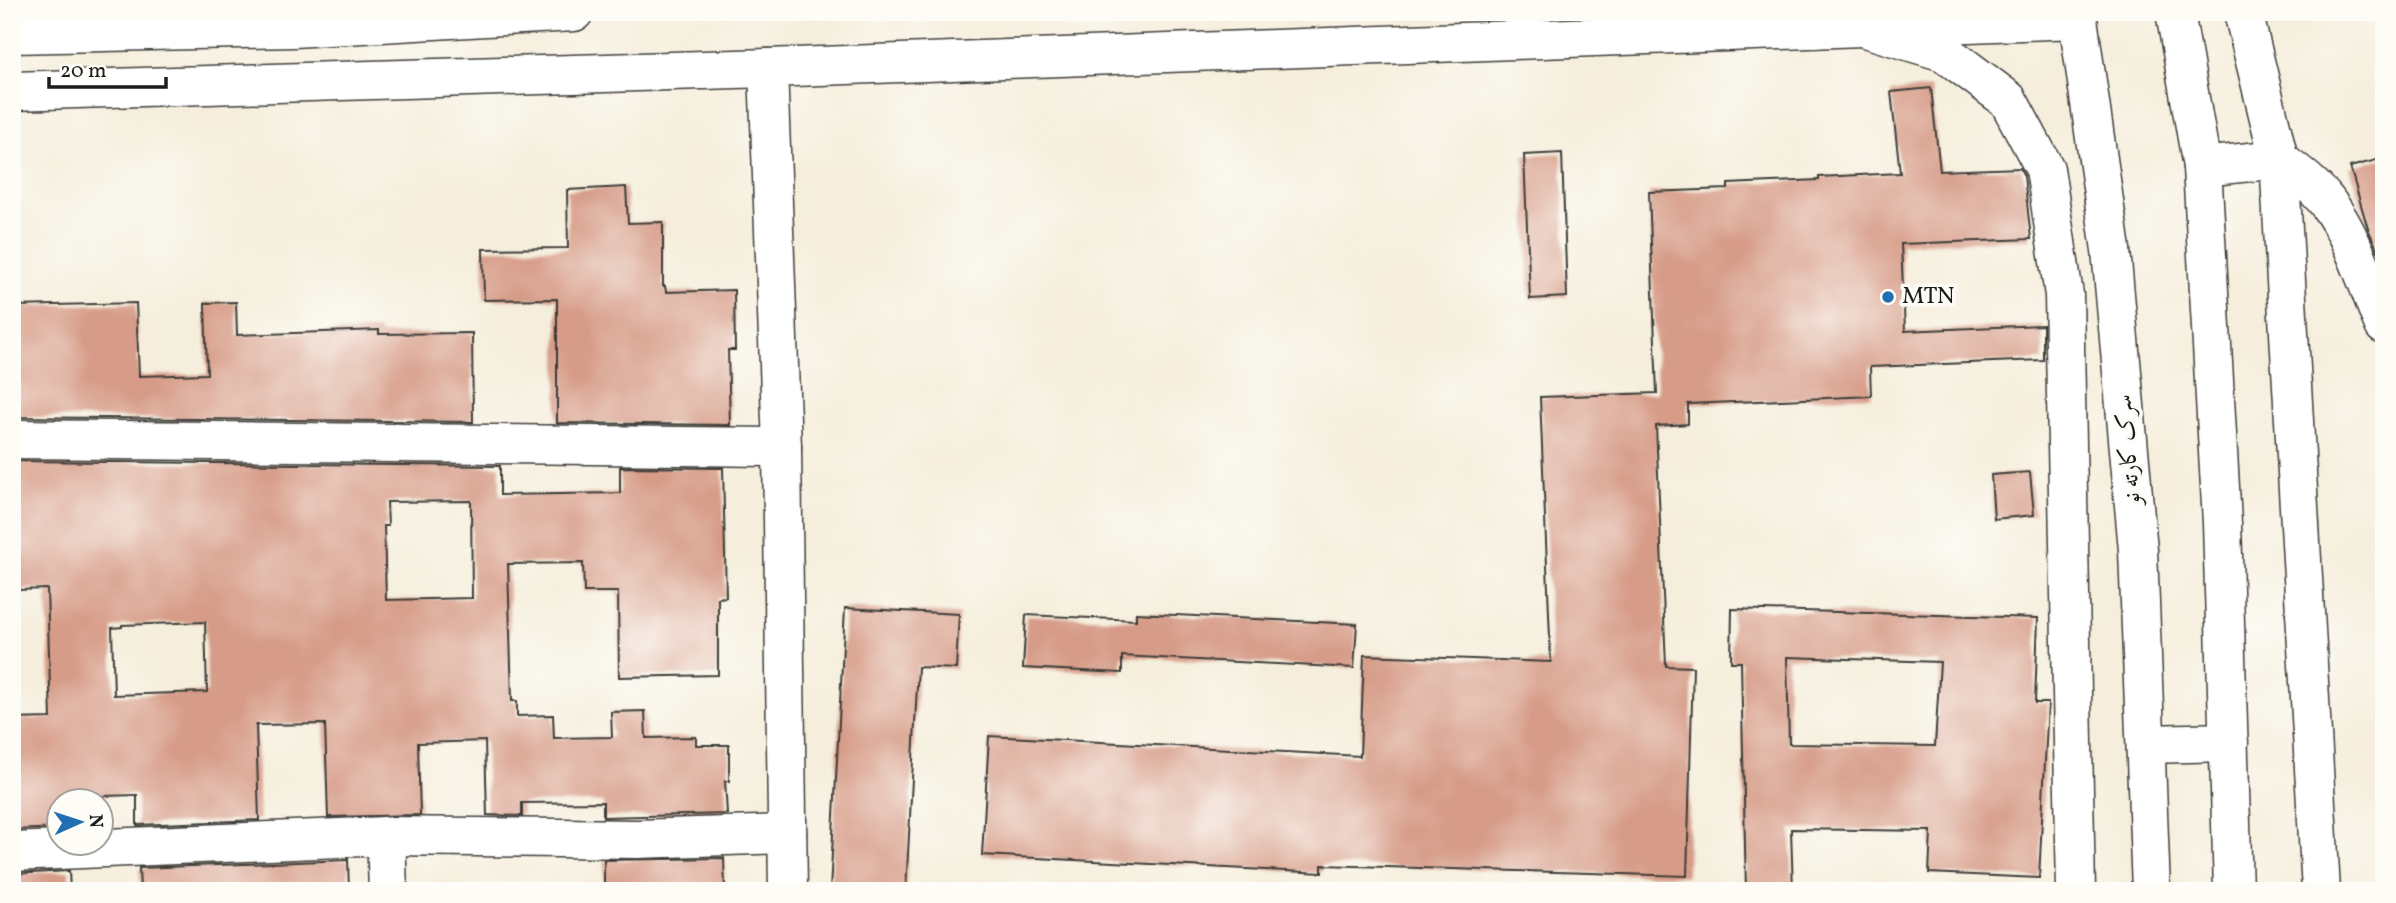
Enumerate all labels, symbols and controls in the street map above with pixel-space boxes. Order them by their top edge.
scale bar [49,46,166,90]
text: 20 m [60,57,106,86]
place label: MTN [1902,280,1955,314]
marker: MTN [1880,289,1896,305]
street label: سرک کارته نو [2107,393,2151,509]
north arrow [46,788,116,858]
text: N [82,814,108,829]

